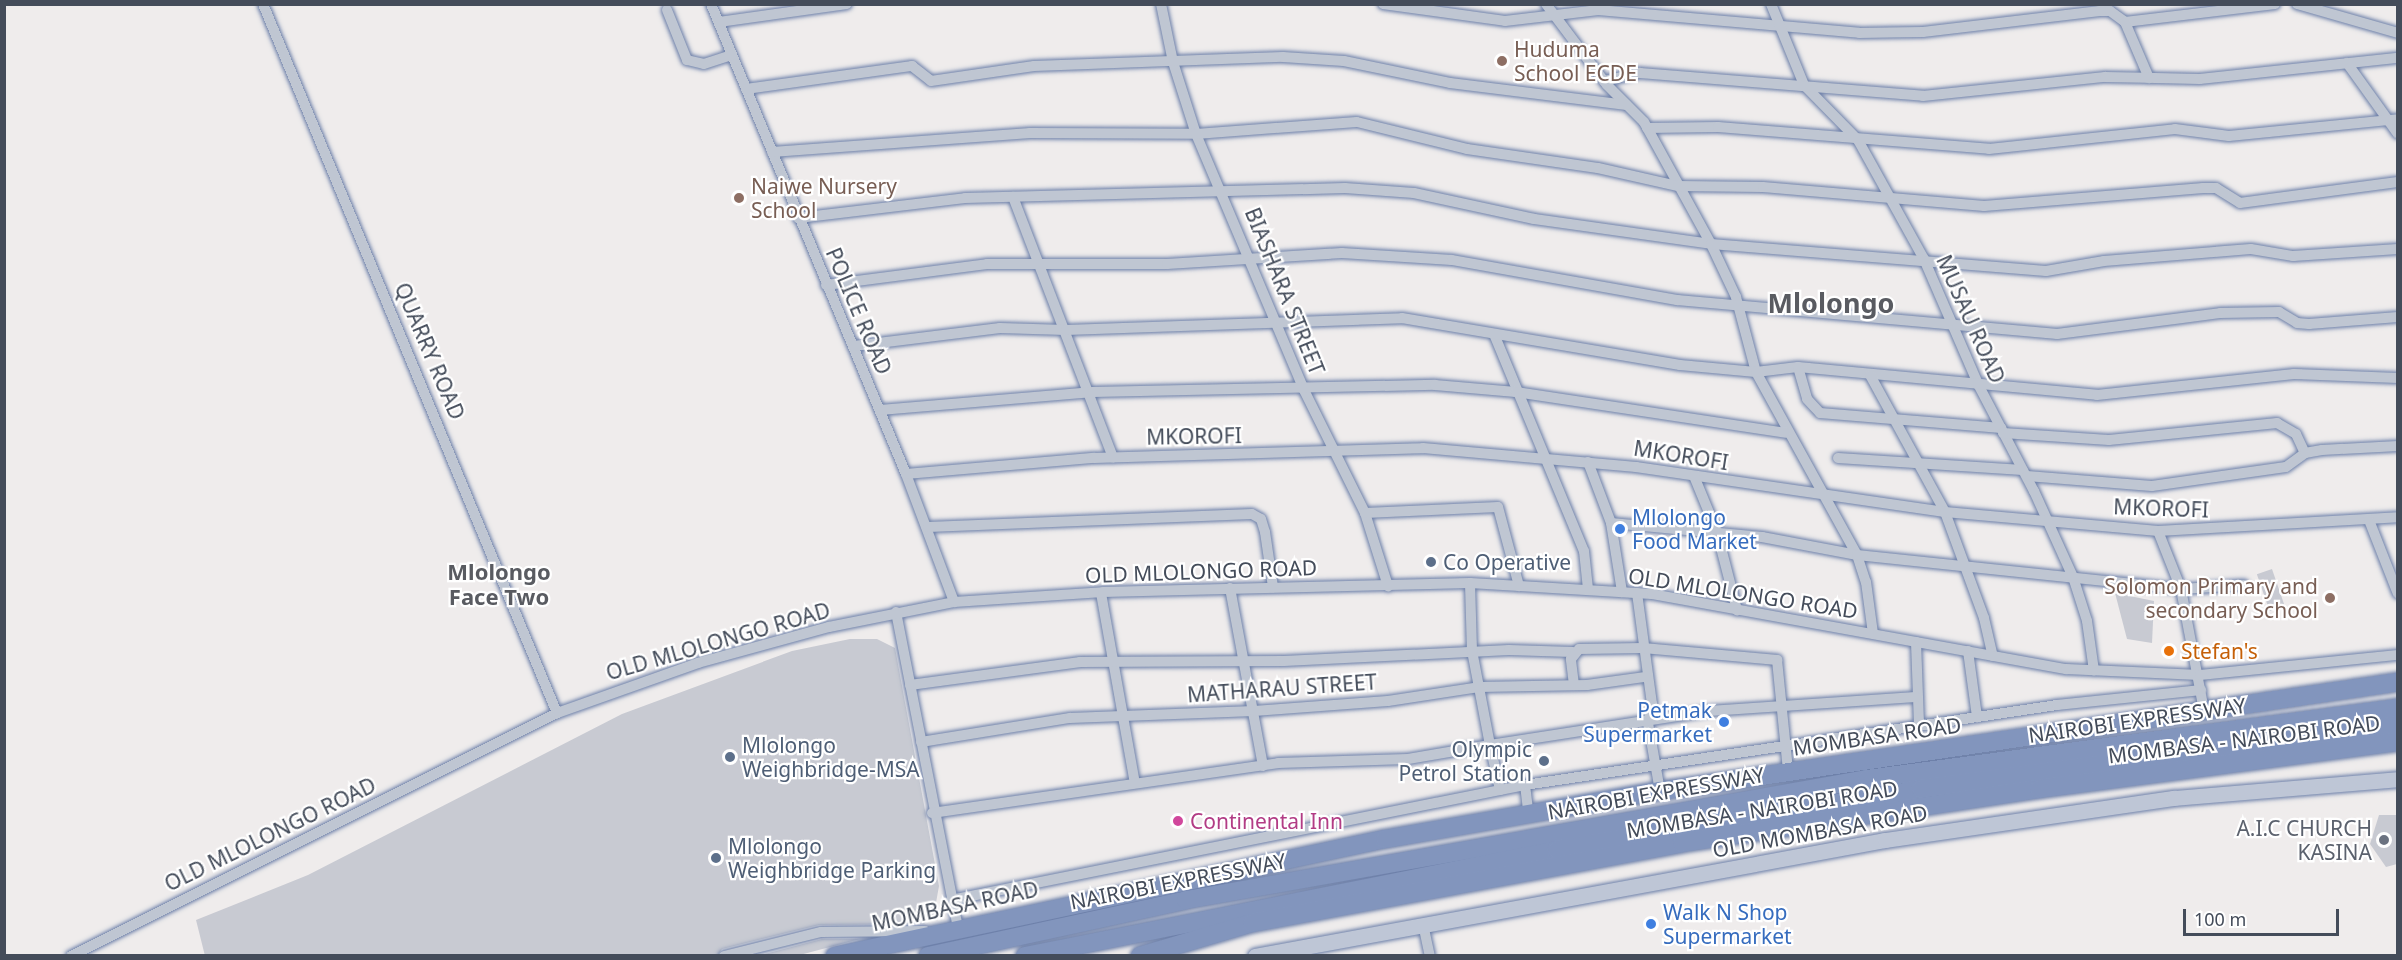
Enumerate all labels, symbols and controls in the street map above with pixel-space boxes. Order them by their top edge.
place label: Huduma School ECDE [1514,36,1637,86]
marker: Huduma School ECDE [1495,54,1509,68]
place label: Naiwe Nursery School [751,173,897,223]
marker: Naiwe Nursery School [732,191,746,205]
street label: BIASHARA STREET [1240,204,1330,378]
street label: POLICE ROAD [821,244,897,378]
street label: MUSAU ROAD [1931,251,2011,387]
street label: QUARRY ROAD [390,279,470,423]
district label: Mlolongo [1768,287,1894,319]
street label: MKOROFI [1146,423,1242,449]
street label: MKOROFI [1632,435,1730,475]
street label: MKOROFI [2113,494,2209,522]
place label: Mlolongo Food Market [1632,504,1757,554]
marker: Mlolongo Food Market [1613,522,1627,536]
place label: Co Operative [1443,549,1571,575]
street label: OLD MLOLONGO ROAD [1085,554,1317,588]
marker: Co Operative [1424,555,1438,569]
district label: Mlolongo Face Two [447,558,551,610]
street label: OLD MLOLONGO ROAD [1626,562,1860,624]
place label: Solomon Primary and secondary School [2104,573,2318,623]
marker: Solomon Primary and secondary School [2323,591,2337,605]
street label: OLD MLOLONGO ROAD [603,597,833,685]
place label: Stefan's [2181,638,2258,664]
marker: Stefan's [2162,644,2176,658]
street label: MATHARAU STREET [1186,669,1378,707]
street label: NAIROBI EXPRESSWAY [2027,692,2247,748]
place label: Petmak Supermarket [1583,697,1712,747]
street label: MOMBASA - NAIROBI ROAD [2106,710,2382,768]
street label: MOMBASA ROAD [1791,712,1963,760]
marker: Petmak Supermarket [1717,715,1731,729]
place label: Mlolongo Weighbridge-MSA [742,732,920,782]
place label: Olympic Petrol Station [1398,736,1532,786]
marker: Mlolongo Weighbridge-MSA [723,750,737,764]
marker: Olympic Petrol Station [1537,754,1551,768]
street label: NAIROBI EXPRESSWAY [1546,762,1766,824]
street label: OLD MLOLONGO ROAD [160,772,380,896]
street label: MOMBASA - NAIROBI ROAD [1625,775,1899,843]
street label: OLD MOMBASA ROAD [1710,800,1930,862]
place label: Continental Inn [1190,808,1343,834]
marker: Continental Inn [1171,814,1185,828]
place label: A.I.C CHURCH KASINA [2236,815,2372,865]
place label: Mlolongo Weighbridge Parking [728,833,936,883]
marker: A.I.C CHURCH KASINA [2377,833,2391,847]
street label: NAIROBI EXPRESSWAY [1068,848,1288,914]
marker: Mlolongo Weighbridge Parking [709,851,723,865]
street label: MOMBASA ROAD [869,876,1041,936]
scale bar [2186,897,2342,935]
place label: Walk N Shop Supermarket [1663,899,1792,949]
text: 100 m [2194,907,2246,931]
marker: Walk N Shop Supermarket [1644,917,1658,931]

